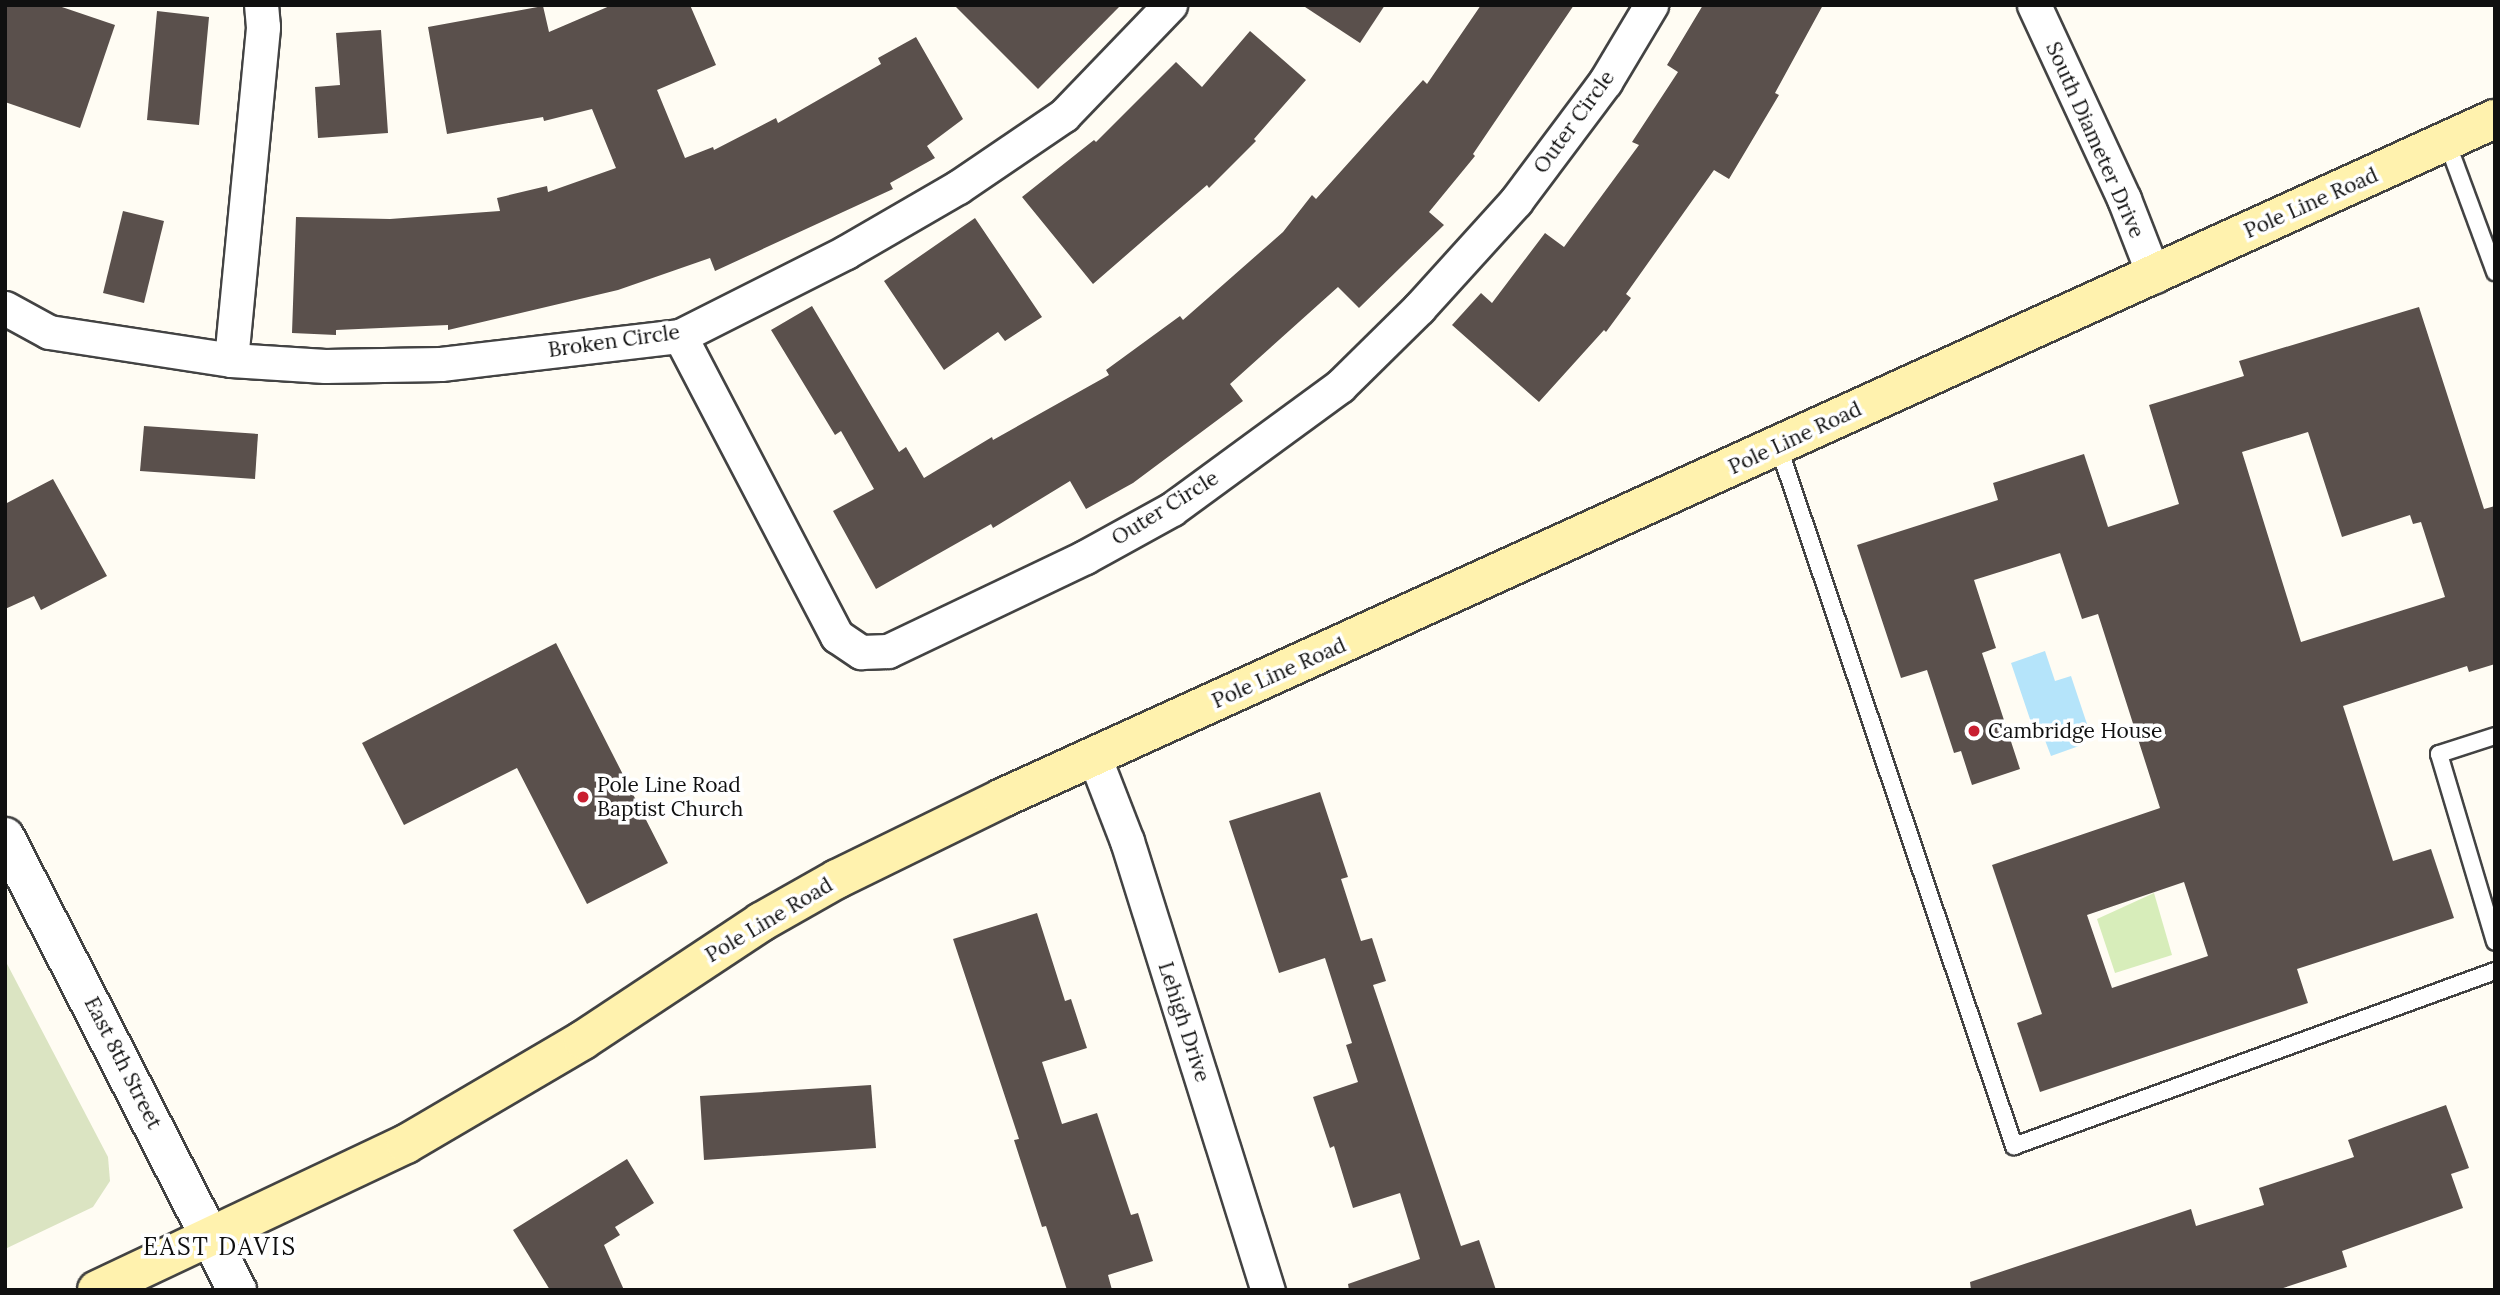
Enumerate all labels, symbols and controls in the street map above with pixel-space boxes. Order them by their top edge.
street label: South Diameter Drive [2040,38,2150,242]
street label: Outer Circle [1528,66,1620,178]
street label: Pole Line Road [2240,162,2382,244]
street label: Broken Circle [547,319,681,363]
street label: Pole Line Road [1724,396,1866,480]
street label: Outer Circle [1107,465,1223,551]
street label: Pole Line Road [1208,632,1350,714]
place label: Cambridge House [1988,718,2162,744]
marker: Cambridge House [1966,723,1982,739]
place label: Pole Line Road Baptist Church [597,772,743,822]
marker: Pole Line Road Baptist Church [575,789,591,805]
street label: Pole Line Road [701,872,837,968]
street label: Lehigh Drive [1153,959,1215,1085]
street label: East 8th Street [79,993,167,1133]
district label: EAST DAVIS [144,1233,296,1261]

